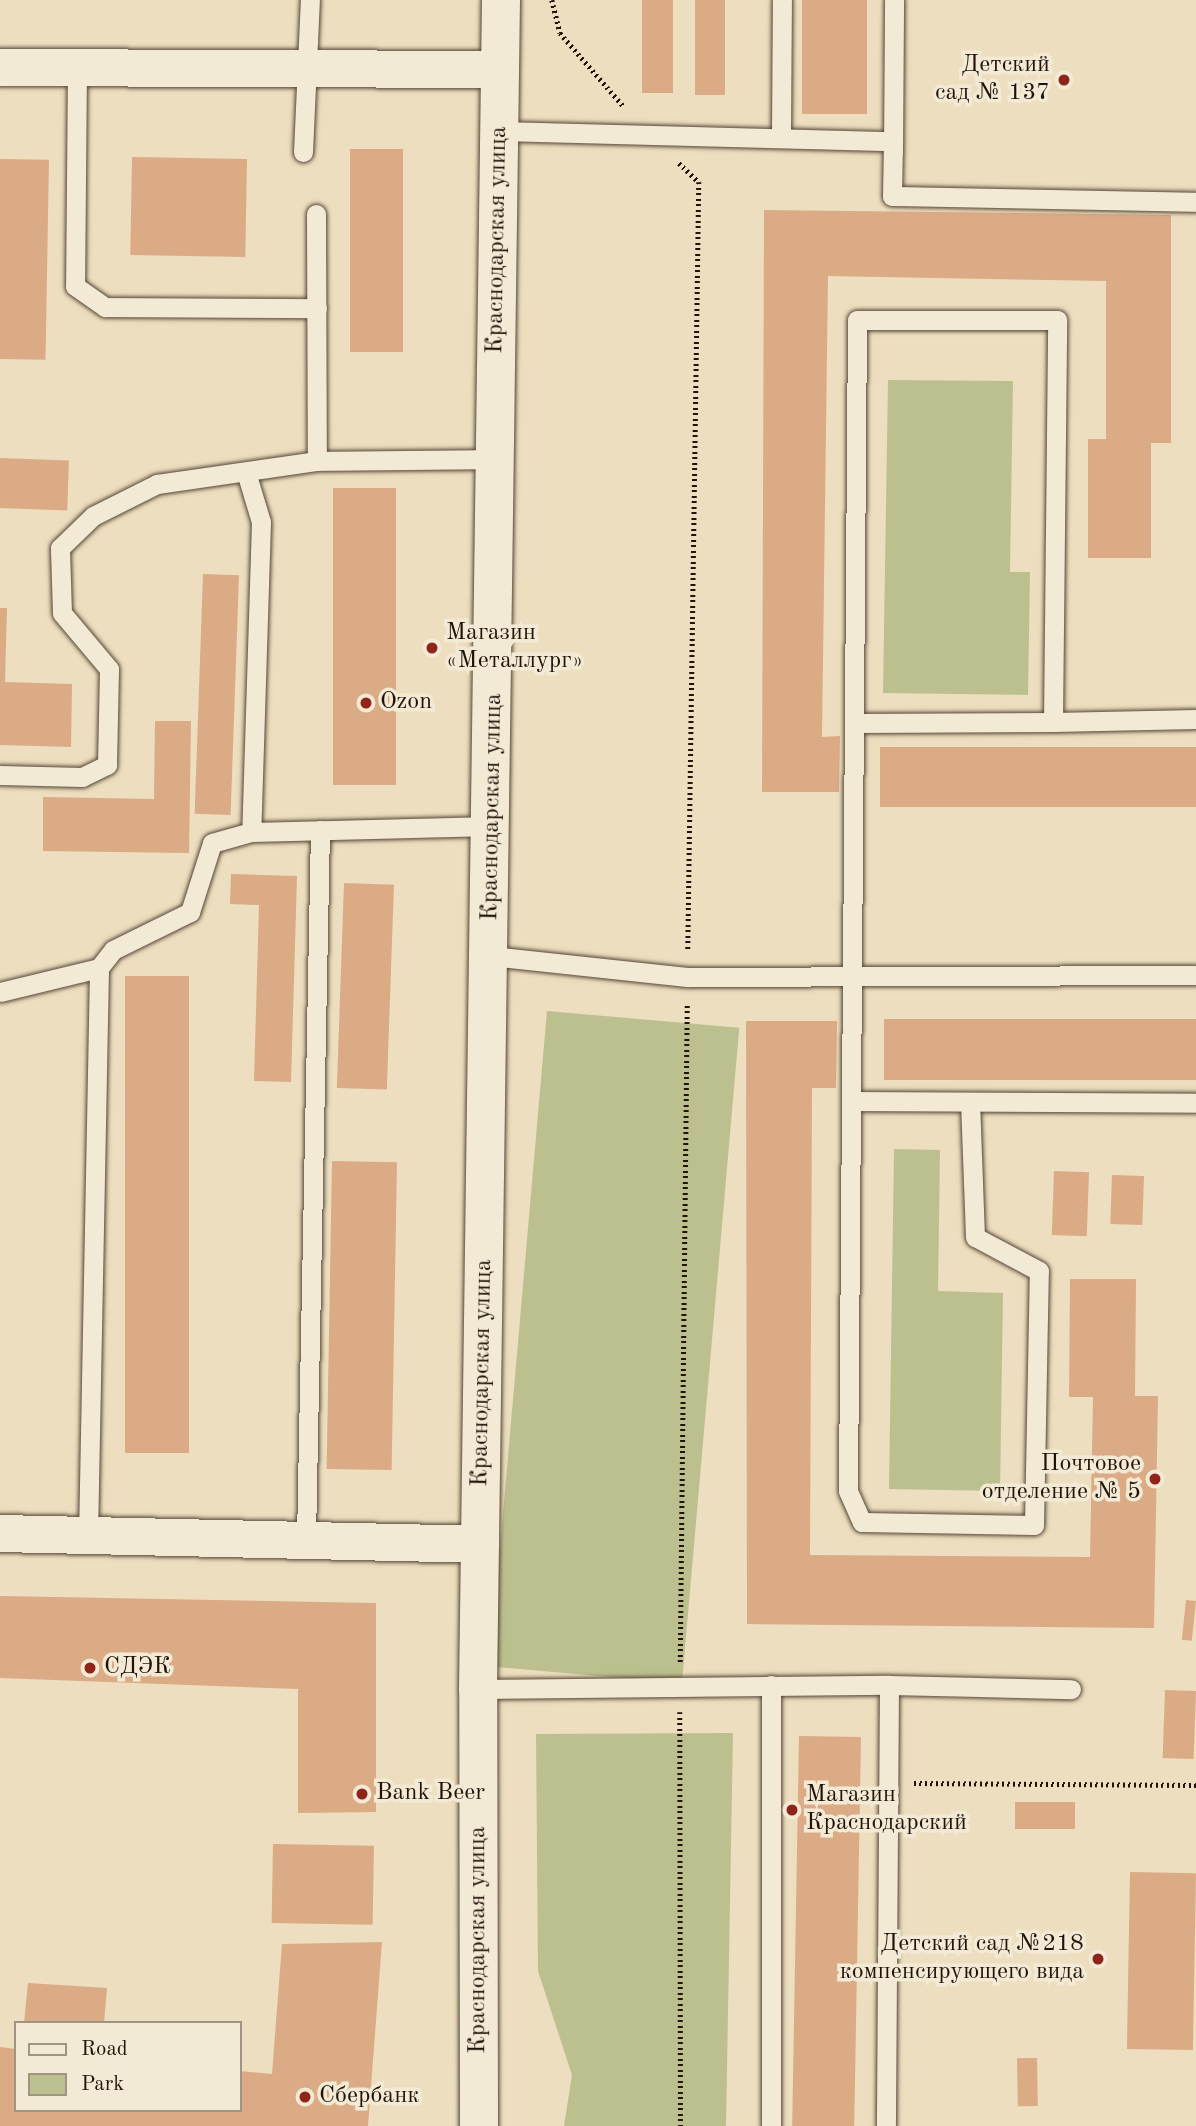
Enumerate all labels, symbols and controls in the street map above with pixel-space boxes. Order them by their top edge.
place label: Детский сад № 137 [935,52,1050,108]
marker: Детский сад № 137 [1056,72,1072,88]
street label: Краснодарская улица [482,126,514,354]
place label: Магазин «Металлург» [446,620,583,676]
marker: Магазин «Металлург» [424,640,440,656]
place label: Ozon [380,689,432,717]
street label: Краснодарская улица [477,693,509,921]
marker: Ozon [358,695,374,711]
street label: Краснодарская улица [467,1259,499,1487]
place label: Почтовое отделение № 5 [982,1451,1141,1507]
marker: Почтовое отделение № 5 [1147,1471,1163,1487]
place label: СДЭК [104,1654,171,1682]
marker: СДЭК [82,1660,98,1676]
place label: Bank Beer [376,1780,485,1808]
place label: Магазин Краснодарский [806,1782,967,1838]
marker: Bank Beer [354,1786,370,1802]
marker: Магазин Краснодарский [784,1802,800,1818]
street label: Краснодарская улица [465,1826,493,2054]
place label: Детский сад №218 компенсирующего вида [840,1931,1084,1987]
marker: Детский сад №218 компенсирующего вида [1090,1951,1106,1967]
legend [14,2021,242,2112]
text: Road [81,2039,128,2060]
text: Park [81,2074,124,2095]
place label: Сбербанк [319,2083,419,2111]
marker: Сбербанк [297,2089,313,2105]

